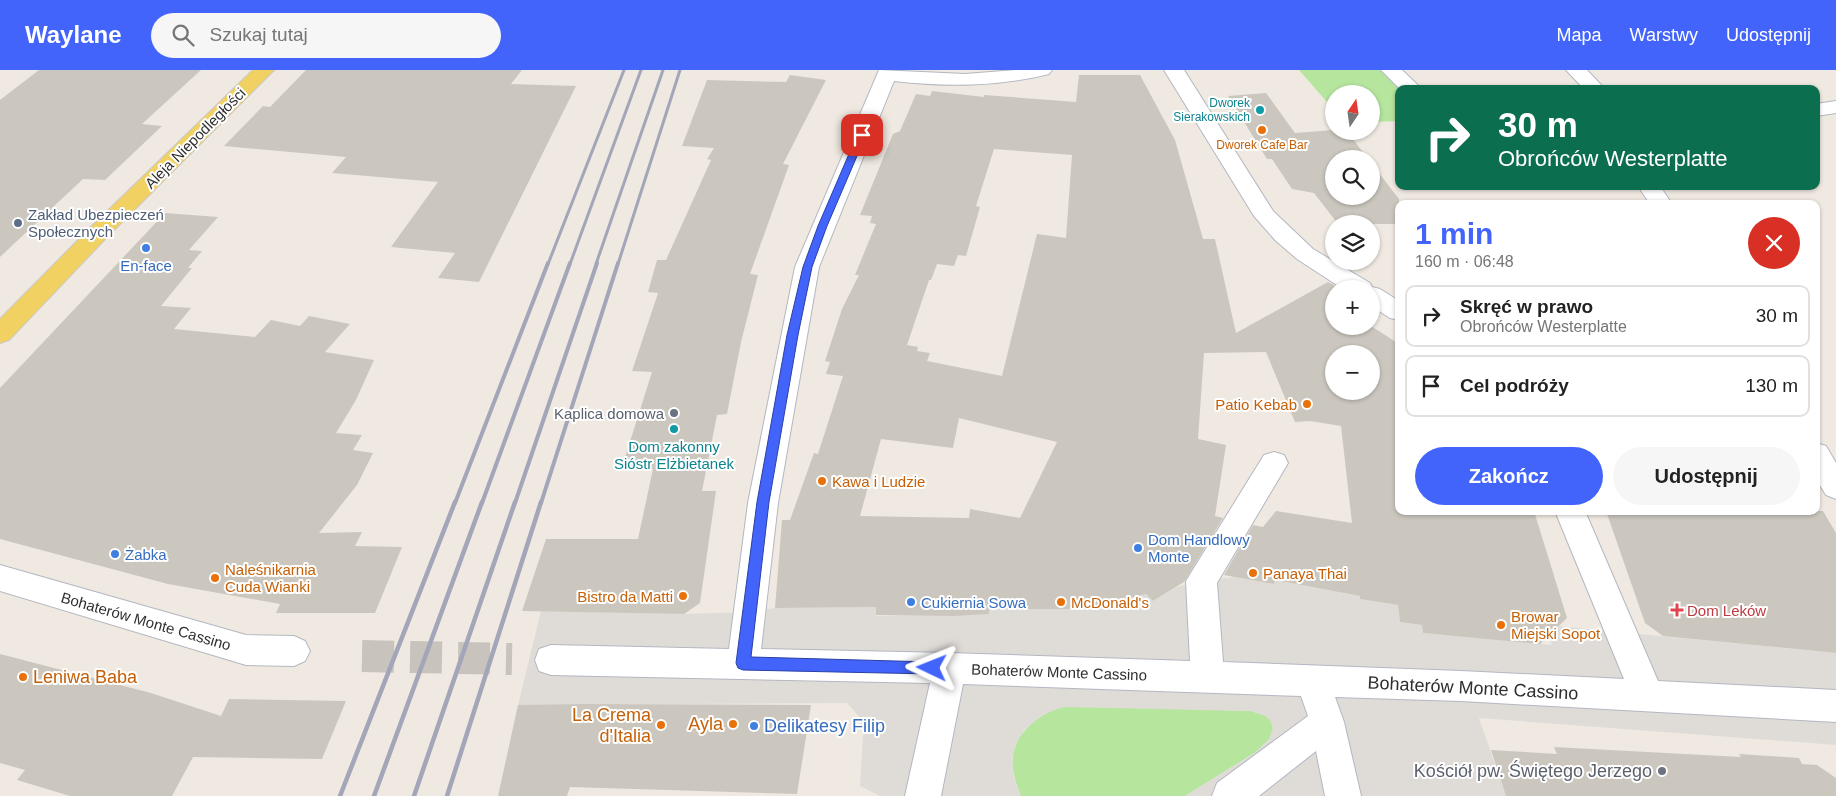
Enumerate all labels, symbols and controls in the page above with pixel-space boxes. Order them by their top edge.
search box [151,13,501,58]
text: Waylane [25,21,121,48]
icon: search [169,21,197,49]
text: Szukaj tutaj [209,24,308,45]
text: Mapa [1557,25,1602,45]
text: Warstwy [1630,25,1698,45]
text: Udostępnij [1726,25,1811,45]
street label: Aleja Niepodległości [141,84,249,192]
north arrow [1325,85,1380,140]
map controls [1325,85,1380,400]
place label: Dworek Sierakowskich [1173,96,1251,124]
marker: Dworek Sierakowskich [1254,104,1266,116]
icon: right [1415,105,1480,170]
text: 30 m [1498,105,1578,144]
pin [841,114,883,156]
icon: arrive [848,121,876,149]
marker: Dworek Cafe Bar [1256,124,1268,136]
place label: Dworek Cafe Bar [1216,138,1308,152]
text: Obrońców Westerplatte [1498,146,1727,171]
button: search [1325,150,1380,205]
place label: Zakład Ubezpieczeń Społecznych [28,206,164,240]
button: layers [1325,215,1380,270]
marker: Zakład Ubezpieczeń Społecznych [12,217,24,229]
text: 1 min [1415,217,1493,250]
button: close [1748,217,1800,269]
marker: En-face [140,242,152,254]
text: 160 m · 06:48 [1415,253,1514,270]
place label: En-face [120,257,172,274]
button: + [1325,280,1380,335]
text: Skręć w prawo [1460,296,1593,317]
icon: right [1417,302,1445,330]
text: 30 m [1756,305,1798,326]
text: Obrońców Westerplatte [1460,318,1627,335]
button: − [1325,345,1380,400]
icon: arrive [1417,372,1445,400]
text: Cel podróży [1460,375,1569,396]
text: 130 m [1745,375,1798,396]
place label: Patio Kebab [1215,396,1297,413]
marker: Patio Kebab [1301,398,1313,410]
place label: Kaplica domowa [554,405,665,422]
marker: Kaplica domowa [668,407,680,419]
marker: Dom zakonny Sióstr Elżbietanek [668,423,680,435]
place label: Dom zakonny Sióstr Elżbietanek [614,438,735,472]
button: Zakończ [1415,447,1603,505]
button: Udostępnij [1613,447,1800,505]
place label: Kawa i Ludzie [832,473,925,490]
marker: Kawa i Ludzie [816,475,828,487]
place label: Dom Handlowy Monte [1148,531,1250,565]
marker: Dom Handlowy Monte [1132,542,1144,554]
place label: Żabka [125,546,167,563]
marker: Żabka [109,548,121,560]
place label: Naleśnikarnia Cuda Wianki [225,561,317,595]
place label: Panaya Thai [1263,565,1347,582]
marker: Panaya Thai [1247,567,1259,579]
marker: Naleśnikarnia Cuda Wianki [209,572,221,584]
place label: Bistro da Matti [577,588,673,605]
street label: Bohaterów Monte Cassino [59,589,233,653]
marker: Bistro da Matti [677,590,689,602]
place label: Cukiernia Sowa [921,594,1027,611]
place label: McDonald's [1071,594,1149,611]
marker: Cukiernia Sowa [905,596,917,608]
marker: McDonald's [1055,596,1067,608]
place label: Dom Leków [1687,602,1766,619]
marker: Dom Leków [1671,604,1683,616]
place label: Browar Miejski Sopot [1511,608,1601,642]
marker: Browar Miejski Sopot [1495,619,1507,631]
position arrow [905,641,957,693]
street label: Bohaterów Monte Cassino [971,660,1147,684]
place label: Leniwa Baba [33,667,138,687]
marker: Leniwa Baba [17,671,29,683]
street label: Bohaterów Monte Cassino [1367,672,1579,704]
place label: La Crema d'Italia [572,705,652,746]
place label: Ayla [688,714,724,734]
place label: Delikatesy Filip [764,716,885,736]
marker: Ayla [727,718,739,730]
marker: La Crema d'Italia [655,719,667,731]
marker: Delikatesy Filip [748,720,760,732]
place label: Kościół pw. Świętego Jerzego [1414,760,1652,781]
marker: Kościół pw. Świętego Jerzego [1656,765,1668,777]

